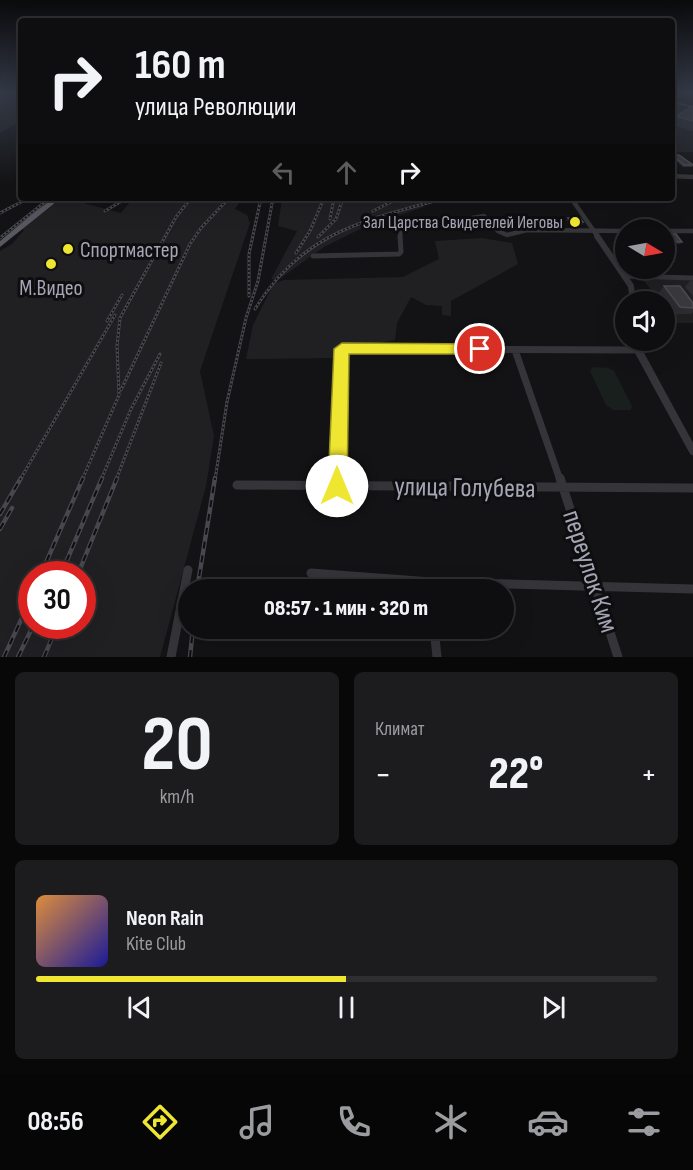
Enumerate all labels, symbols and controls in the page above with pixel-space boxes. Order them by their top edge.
text: 160 m [135,40,226,91]
icon: right [36,42,114,120]
text: улица Революции [135,91,296,123]
icon: left [267,156,300,189]
icon: ahead [330,156,363,189]
icon: right [393,156,426,189]
place label: Зал Царства Свидетелей Иеговы [363,212,563,233]
marker: Зал Царства Свидетелей Иеговы [568,215,582,229]
north arrow [615,219,675,279]
map controls [615,219,675,351]
place label: Спортмастер [80,237,179,264]
marker: Спортмастер [61,242,75,256]
marker: М.Видео [44,257,58,271]
place label: М.Видео [19,275,83,302]
button: sound [615,291,675,351]
pin [454,323,505,374]
icon: arrive [463,332,496,365]
position arrow [305,454,369,518]
street label: улица Голубева [394,471,536,505]
street label: переулок Ким [555,506,625,637]
speed limit sign: 30 [18,561,96,639]
text: 08:57 · 1 мин · 320 m [264,595,428,622]
text: 20 [141,699,213,792]
text: Климат [375,717,425,741]
text: 22° [488,747,544,802]
text: − [375,755,391,795]
text: + [641,755,657,795]
text: km/h [160,785,194,809]
text: Neon Rain [126,905,204,932]
text: Kite Club [126,932,186,956]
icon: previous [123,991,156,1024]
icon: pause [330,991,363,1024]
icon: next [537,991,570,1024]
icon: directions [139,1101,181,1143]
icon: music [236,1101,278,1143]
icon: phone [333,1101,375,1143]
icon: climate [430,1101,472,1143]
icon: car [527,1101,569,1143]
icon: filters [623,1101,665,1143]
text: 08:56 [27,1106,84,1138]

